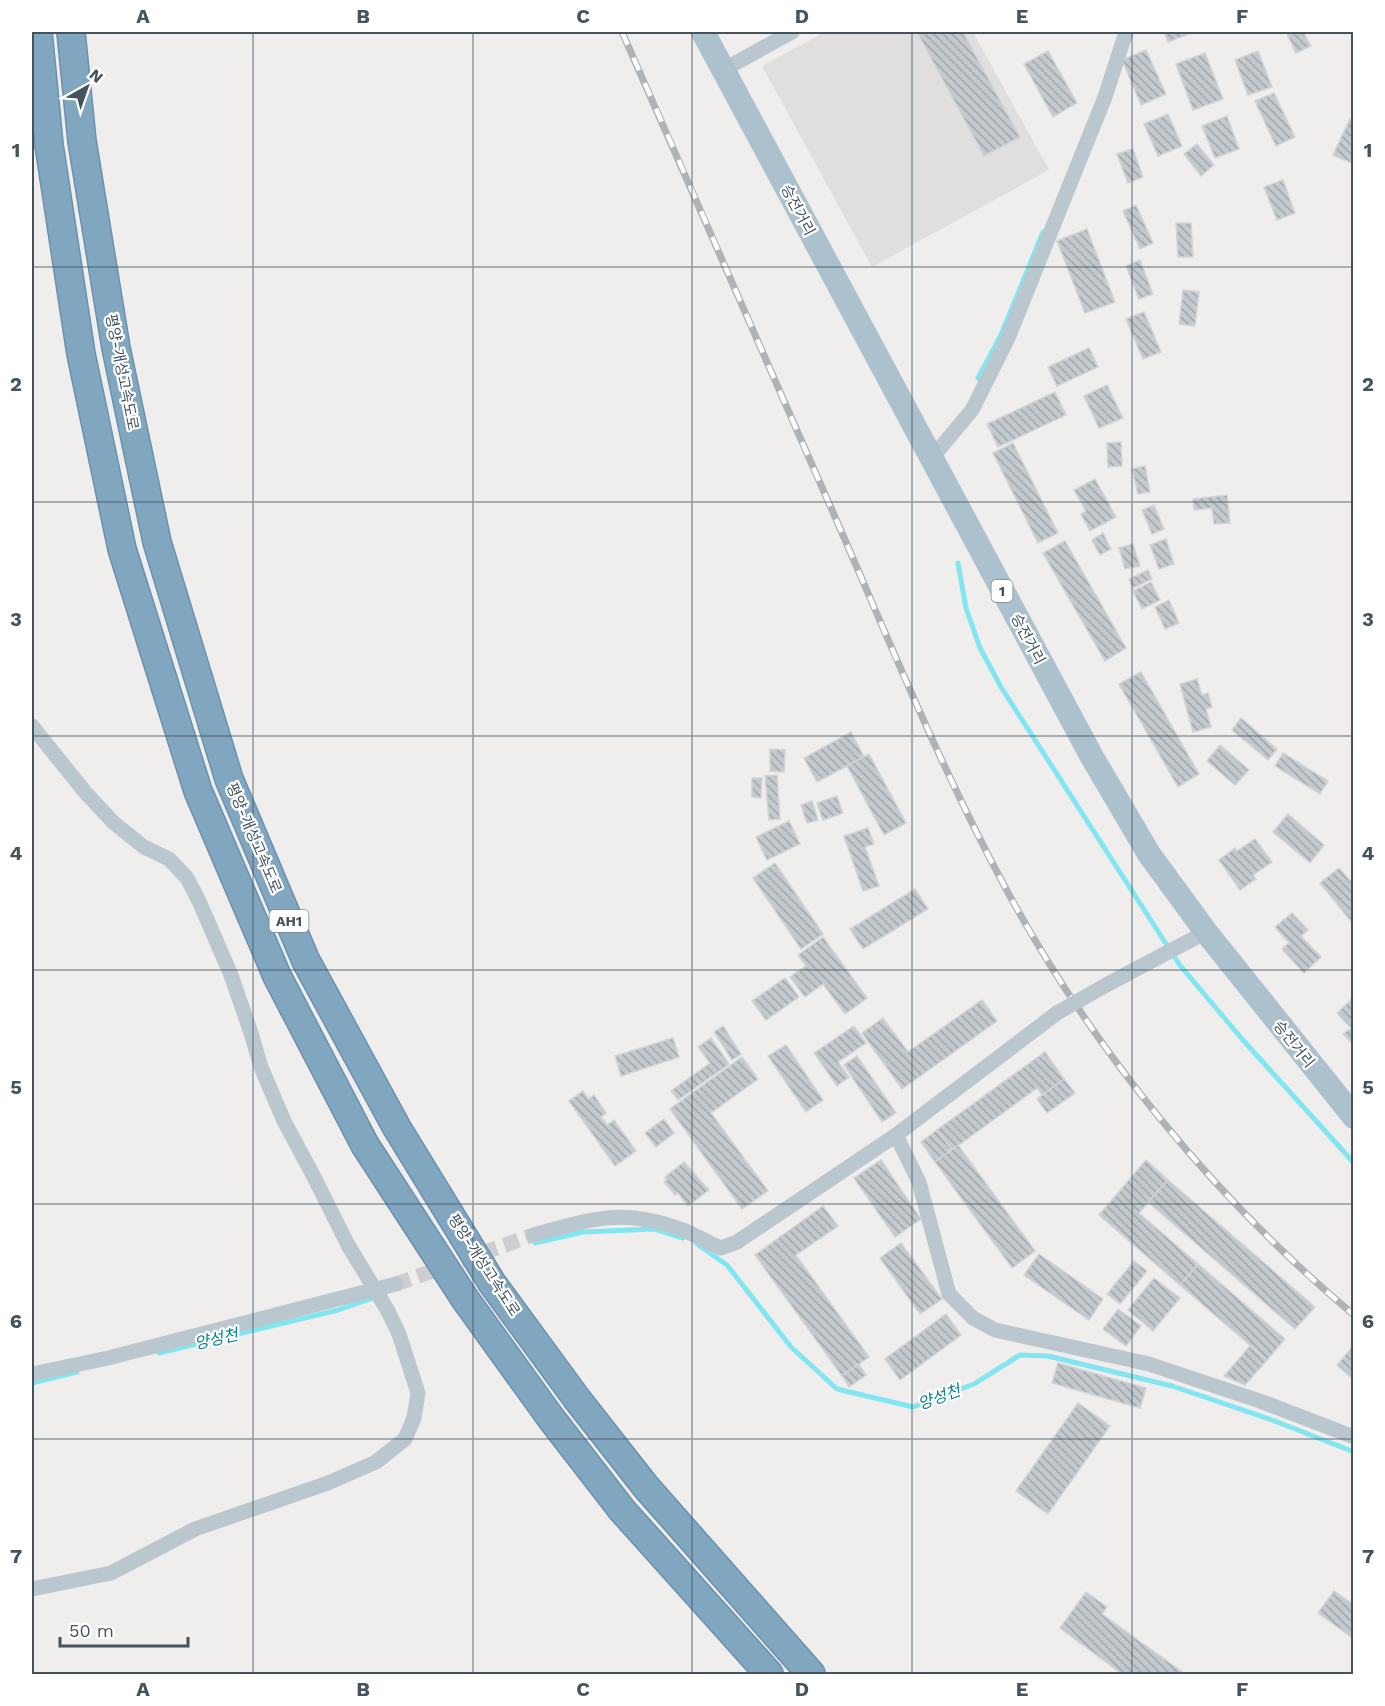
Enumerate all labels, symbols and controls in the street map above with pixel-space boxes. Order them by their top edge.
text: A [136,4,150,28]
text: B [356,4,370,28]
text: C [576,4,590,28]
text: D [795,4,809,28]
text: E [1016,4,1028,28]
text: F [1236,4,1248,28]
north arrow [57,57,117,117]
text: N [86,65,107,87]
text: 1 [12,138,20,162]
text: 1 [1364,138,1372,162]
street label: 승전거리 [777,181,819,239]
street label: 평양-개성고속도로 [102,312,142,432]
text: 2 [10,372,22,396]
text: 2 [1362,372,1374,396]
road number: 1 [992,580,1012,602]
text: 3 [10,607,22,631]
text: 3 [1362,607,1374,631]
street label: 승전거리 [1007,610,1049,668]
street label: 평양-개성고속도로 [223,780,285,896]
text: 4 [10,841,23,865]
text: 4 [1362,841,1375,865]
road number: AH1 [270,910,308,932]
street label: 승전거리 [1270,1017,1318,1071]
text: 5 [10,1075,22,1099]
text: 5 [1362,1075,1374,1099]
street label: 평양-개성고속도로 [444,1211,524,1319]
text: 6 [10,1309,22,1333]
text: 6 [1362,1309,1374,1333]
water label: 양성천 [192,1324,242,1353]
water label: 양성천 [915,1380,965,1413]
text: 7 [10,1544,22,1568]
text: 7 [1362,1544,1374,1568]
scale bar [60,1610,188,1648]
text: 50 m [69,1620,114,1641]
text: A [136,1677,150,1701]
text: B [356,1677,370,1701]
text: C [576,1677,590,1701]
text: D [795,1677,809,1701]
text: E [1016,1677,1028,1701]
text: F [1236,1677,1248,1701]

